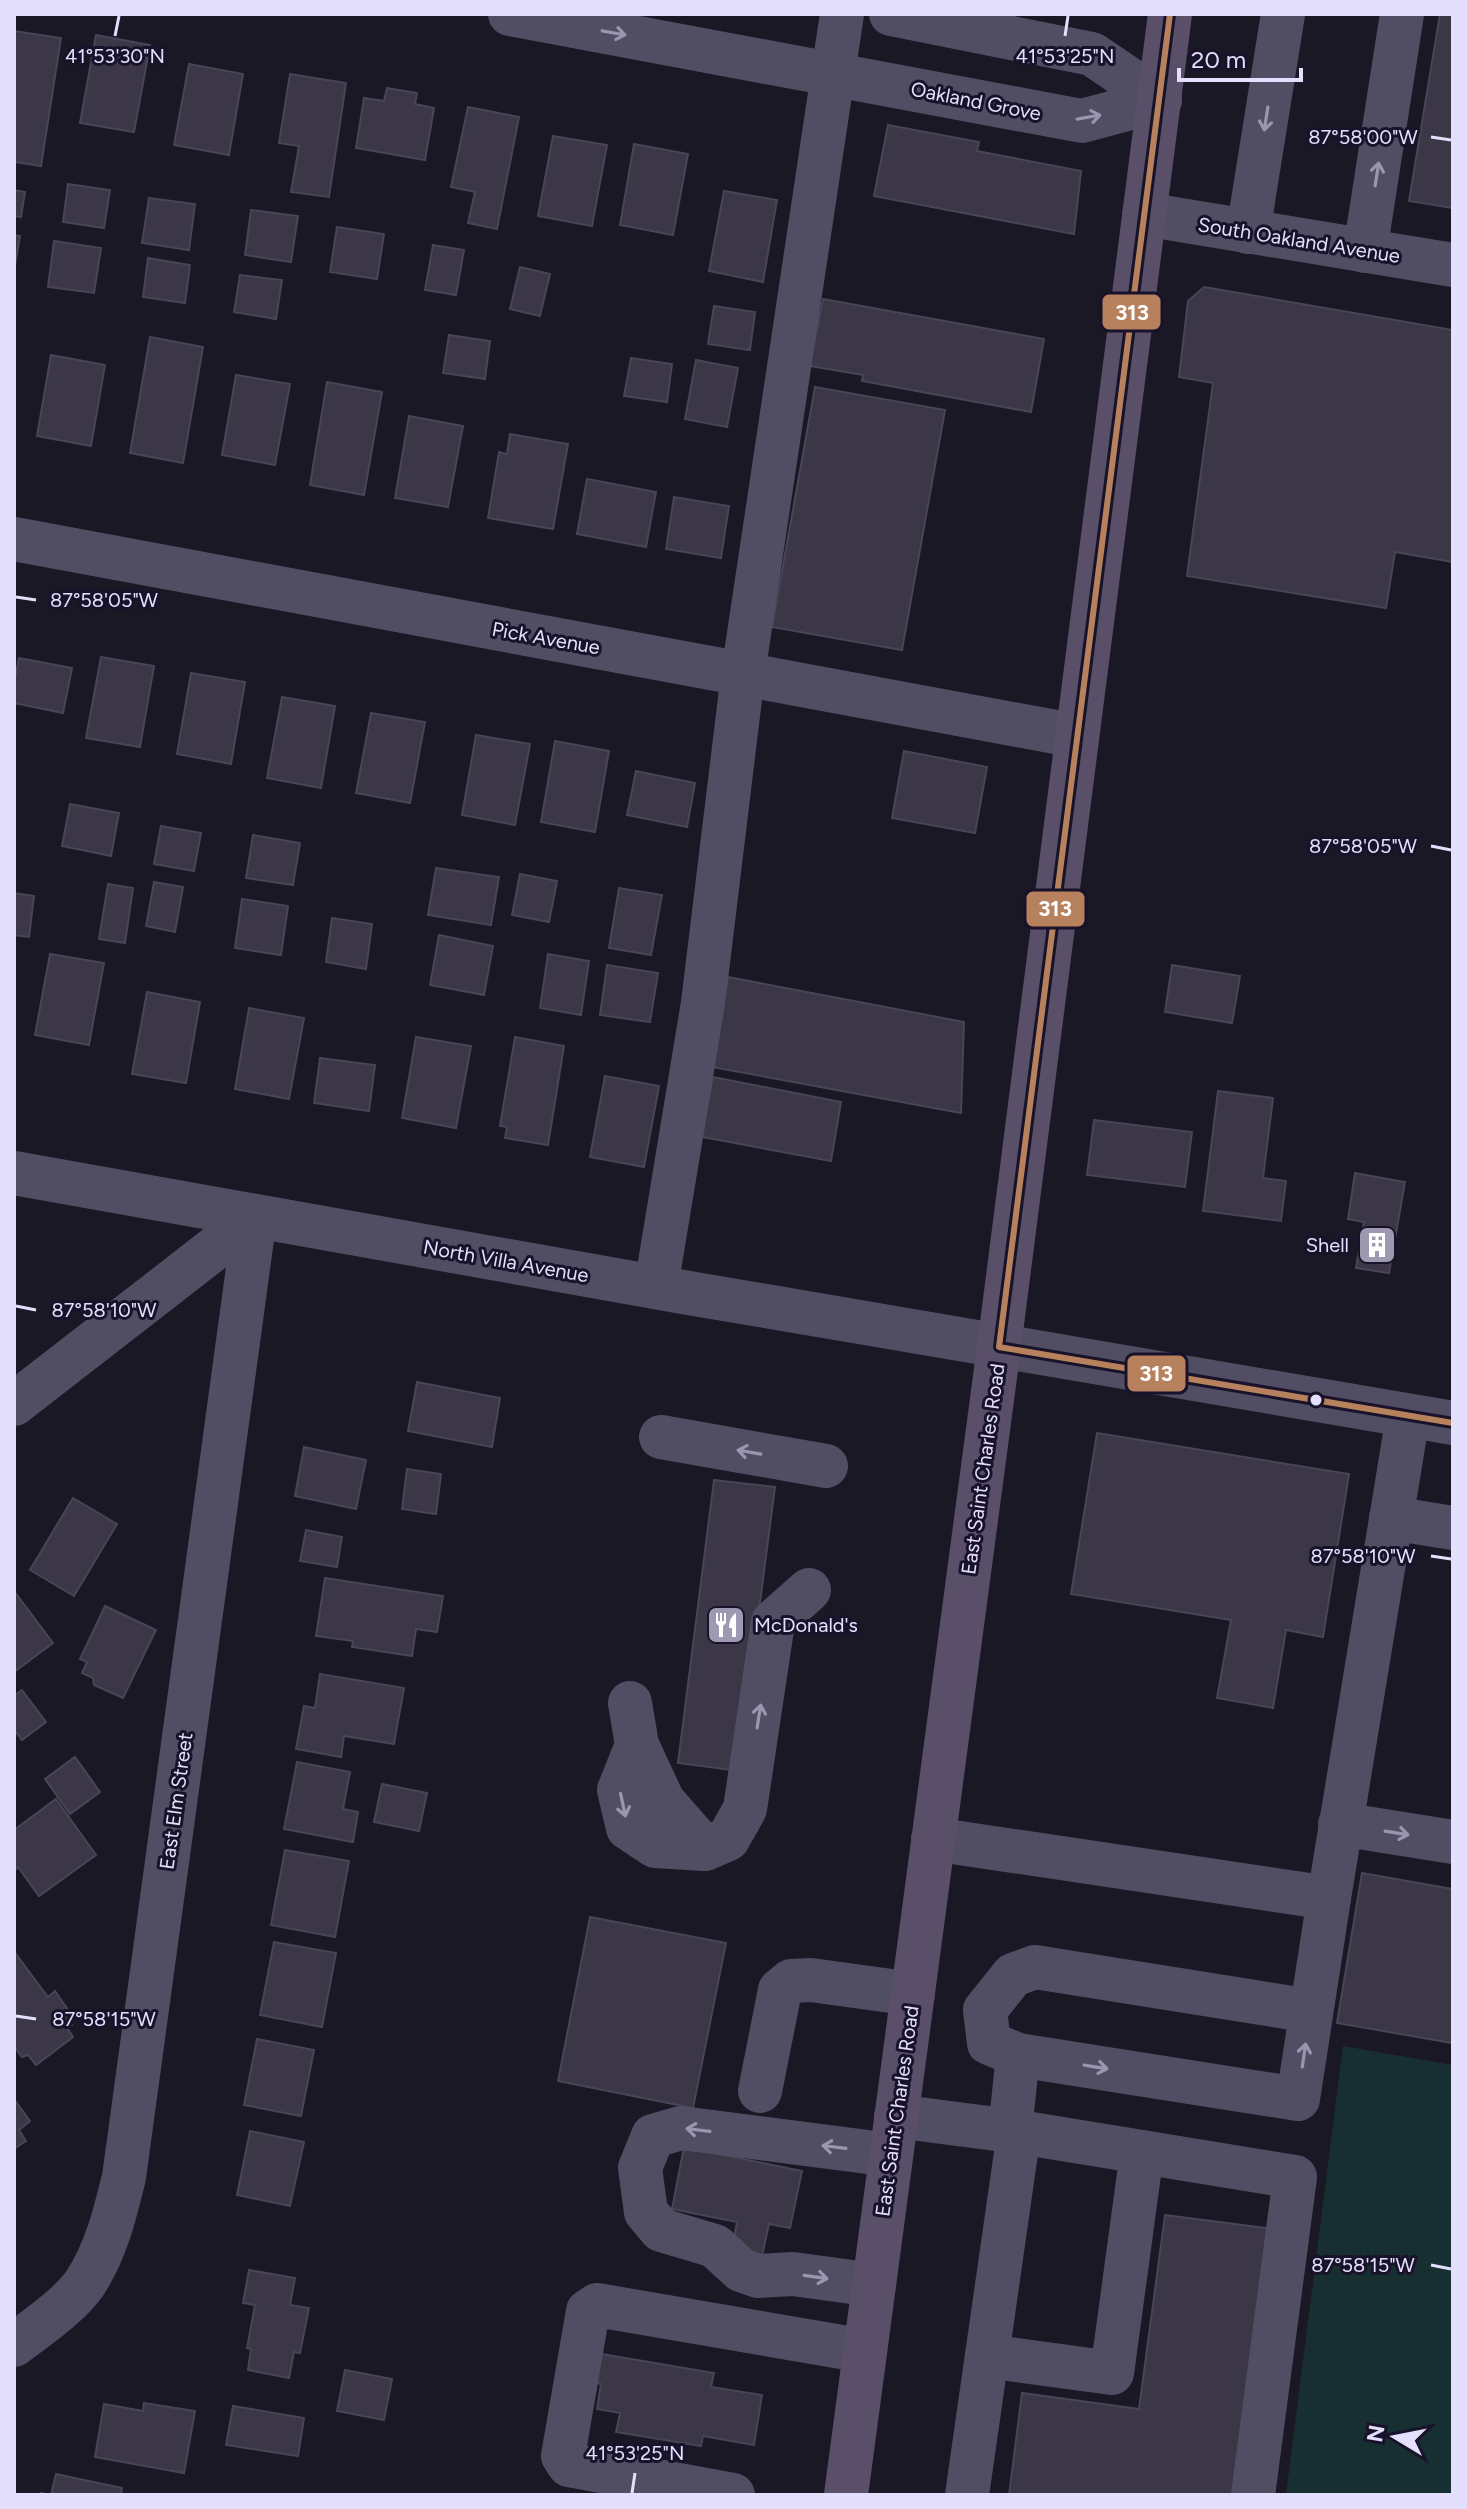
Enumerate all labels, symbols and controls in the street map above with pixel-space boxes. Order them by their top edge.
one-way arrow [601,27,626,42]
scale bar [1179,32,1301,82]
text: 41°53'30"N [65,44,165,68]
text: 41°53'25"N [1016,44,1115,68]
text: 20 m [1191,45,1246,74]
street label: Oakland Grove [909,77,1043,125]
one-way arrow [1258,106,1273,131]
one-way arrow [1076,109,1102,124]
text: 87°58'00"W [1308,125,1418,149]
one-way arrow [1370,162,1385,187]
street label: South Oakland Avenue [1196,212,1402,268]
line badge: 313 [1101,293,1162,331]
text: 313 [1115,299,1149,326]
text: 87°58'05"W [50,588,158,612]
street label: Pick Avenue [490,617,602,659]
text: 87°58'05"W [1309,834,1417,858]
line badge: 313 [1025,890,1086,928]
text: 313 [1038,895,1072,922]
building icon: Shell [1356,1224,1398,1266]
place label: Shell [1306,1233,1349,1257]
street label: North Villa Avenue [421,1235,591,1287]
text: 87°58'10"W [52,1298,156,1322]
line badge: 313 [1126,1354,1187,1393]
text: 313 [1139,1360,1173,1387]
street label: East Saint Charles Road [956,1362,1010,1576]
unlabelled marker [1308,1392,1324,1408]
one-way arrow [737,1444,762,1459]
text: 87°58'10"W [1311,1544,1415,1568]
restaurant icon: McDonald's [705,1604,747,1646]
place label: McDonald's [754,1613,858,1637]
one-way arrow [752,1704,767,1729]
street label: East Elm Street [155,1731,197,1871]
one-way arrow [616,1791,631,1817]
one-way arrow [1383,1826,1409,1841]
street label: East Saint Charles Road [870,2004,924,2218]
text: 87°58'15"W [52,2007,156,2031]
one-way arrow [1297,2042,1312,2068]
one-way arrow [1082,2060,1108,2075]
one-way arrow [685,2123,712,2138]
one-way arrow [821,2140,848,2155]
text: 87°58'15"W [1311,2253,1415,2277]
one-way arrow [803,2270,828,2285]
north arrow [1355,2397,1435,2477]
text: N [1361,2423,1391,2444]
text: 41°53'25"N [586,2441,685,2465]

